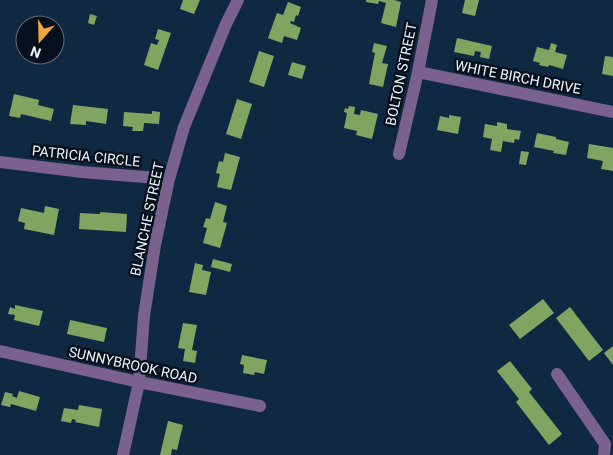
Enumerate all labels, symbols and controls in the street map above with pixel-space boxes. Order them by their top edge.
north arrow [15,15,65,65]
street label: BOLTON STREET [382,20,420,127]
text: N [28,43,43,61]
street label: WHITE BIRCH DRIVE [454,57,582,97]
street label: PATRICIA CIRCLE [31,142,141,170]
street label: BLANCHE STREET [127,160,167,277]
street label: SUNNYBROOK ROAD [67,344,199,386]

